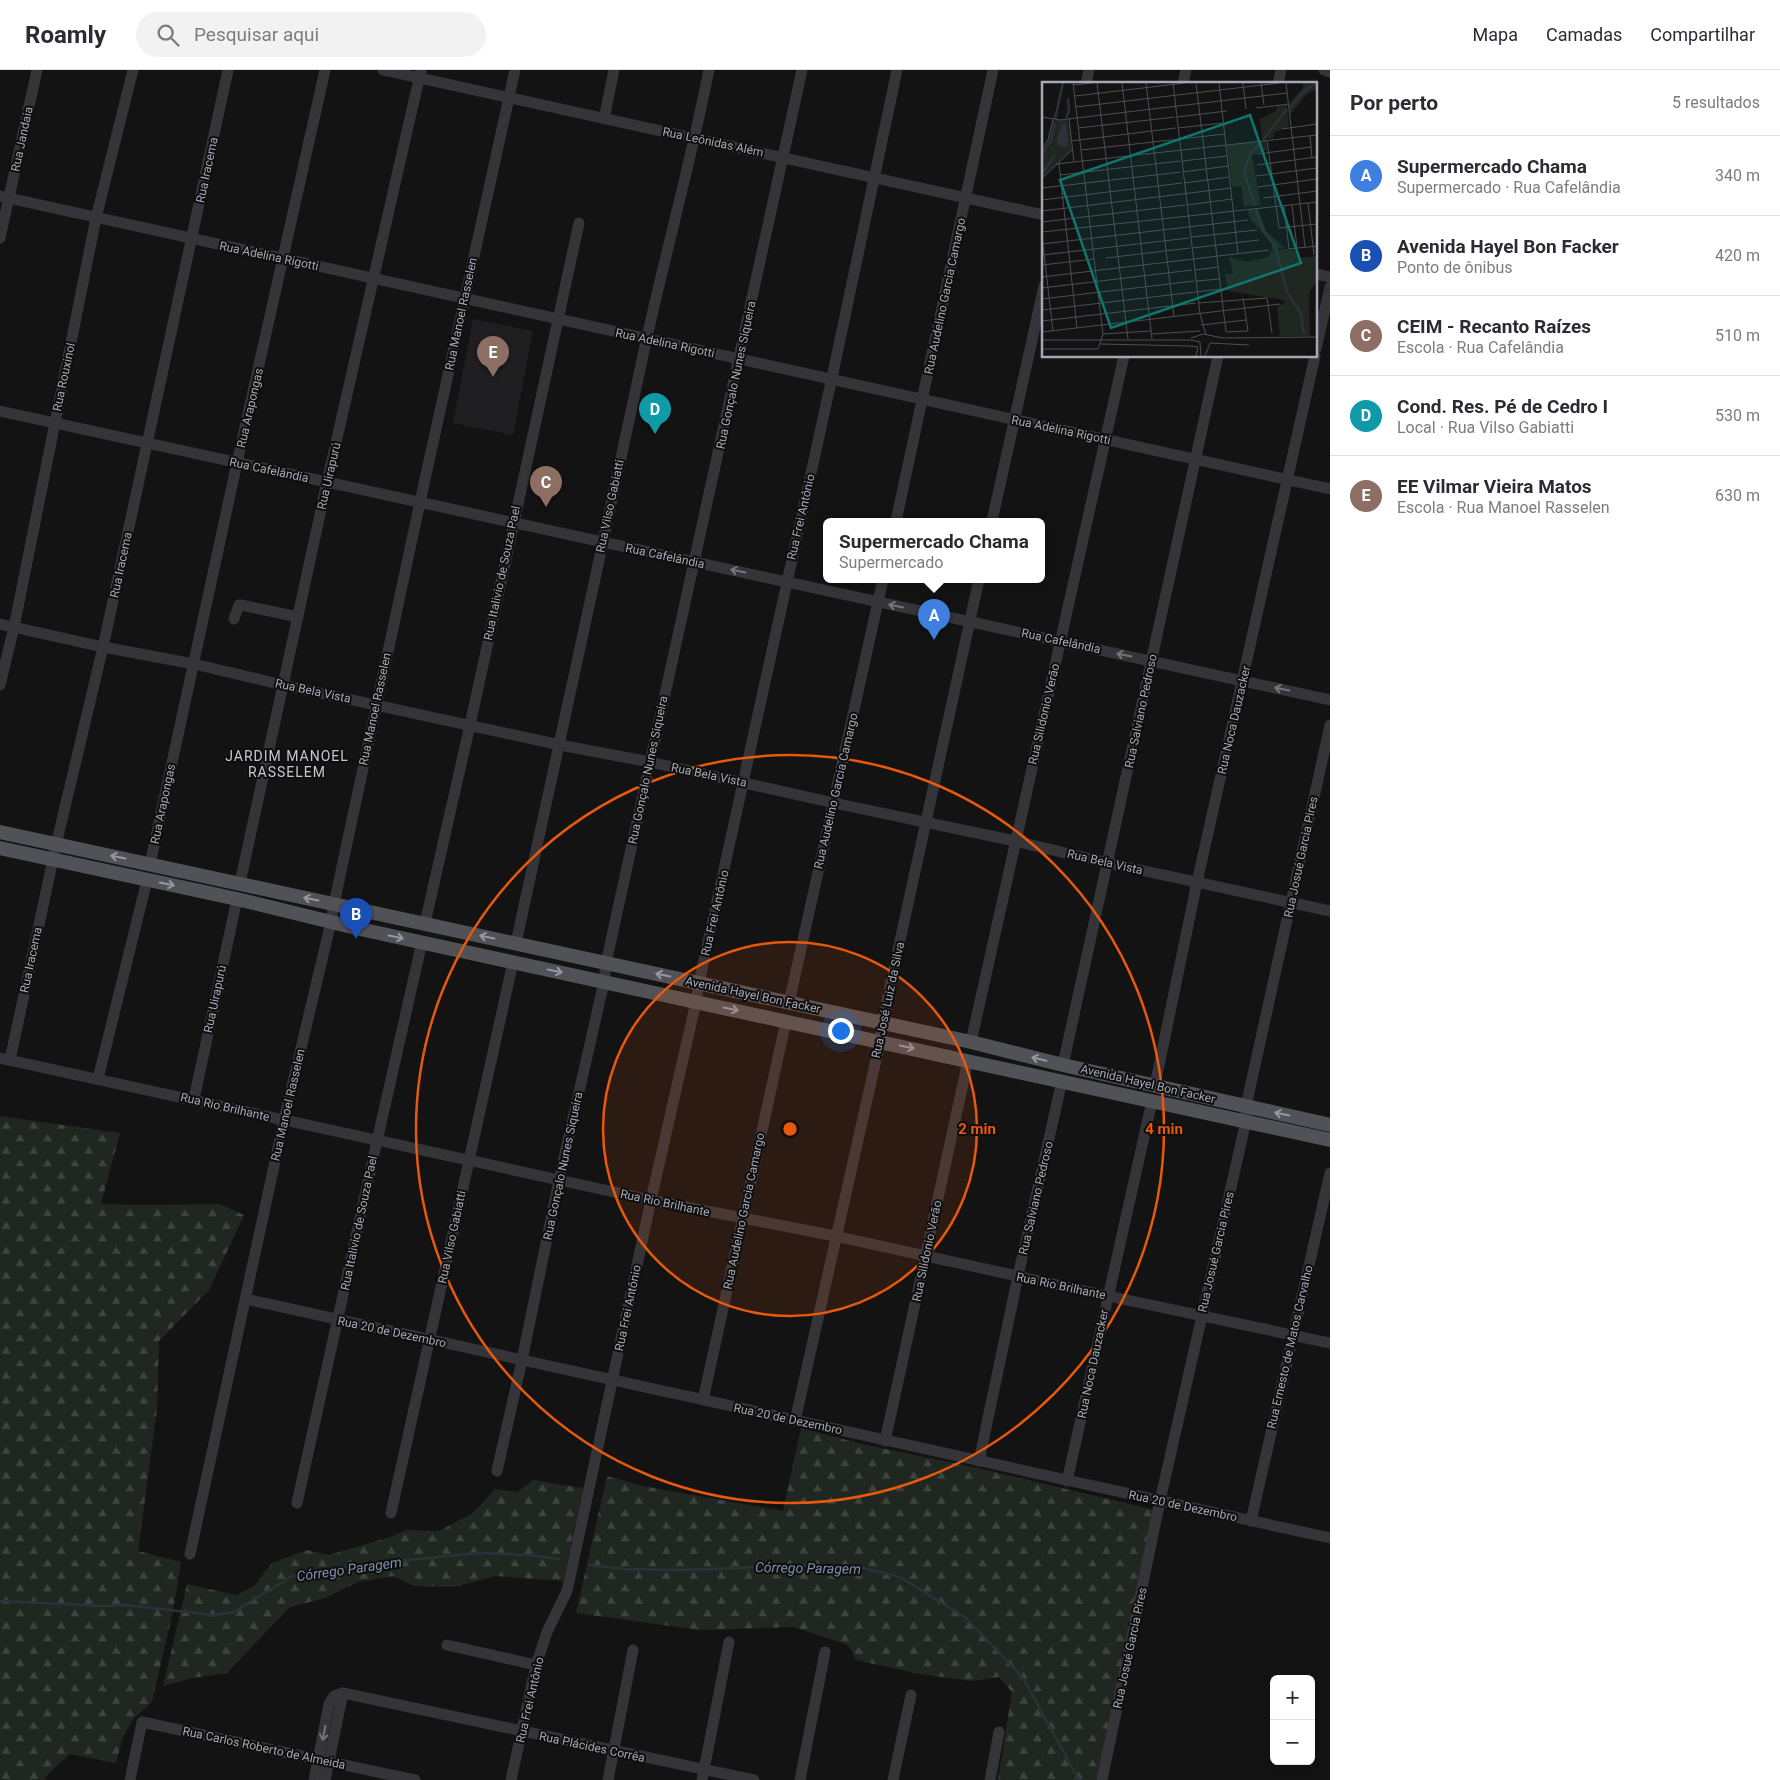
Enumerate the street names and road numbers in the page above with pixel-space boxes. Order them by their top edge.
street label: Rua Jandaia [8,105,36,173]
street label: Rua Leônidas Além [661,124,765,160]
street label: Rua Iracema [193,136,221,204]
street label: Rua Audelino Garcia Camargo [922,216,968,376]
street label: Rua Adelina Rigotti [218,239,320,273]
street label: Rua Manoel Rasselen [442,256,480,372]
street label: Rua Gonçalo Nunes Siqueira [713,300,759,450]
street label: Rua Adelina Rigotti [614,326,716,360]
street label: Rua Rouxinol [50,341,78,413]
street label: Rua Arapongas [234,367,266,449]
street label: Rua Adelina Rigotti [1010,413,1112,447]
street label: Rua Uirapurú [314,441,344,511]
street label: Rua Cafelândia [228,455,310,485]
street label: Rua Vilso Gabiatti [593,458,627,554]
street label: Rua Frei Antônio [784,473,818,561]
street label: Rua Italivio de Souza Pael [481,504,523,642]
street label: Rua Iracema [107,531,135,599]
street label: Rua Cafelândia [624,541,706,571]
street label: Rua Cafelândia [1020,626,1102,656]
street label: Rua Manoel Rasselen [356,651,394,767]
street label: Rua Salviano Pedroso [1122,653,1160,769]
street label: Rua Silidonio Verão [1026,662,1062,766]
street label: Rua Noca Dauzacker [1215,664,1253,776]
street label: Rua Bela Vista [274,676,352,706]
street label: Rua Gonçalo Nunes Siqueira [625,695,671,845]
street label: Rua Audelino Garcia Camargo [811,712,861,870]
street label: Rua Bela Vista [670,760,748,790]
street label: Rua Arapongas [148,763,178,845]
street label: Rua Josué Garcia Pires [1281,795,1321,919]
street label: Rua Bela Vista [1066,847,1144,877]
street label: Rua Frei Antônio [698,869,732,957]
street label: Rua Iracema [17,926,45,994]
street label: Rua José Luiz da Silva [869,941,907,1059]
street label: Rua Uirapurú [201,964,229,1034]
street label: Avenida Hayel Bon Facker [684,974,822,1016]
street label: Rua Manoel Rasselen [268,1047,308,1163]
street label: Avenida Hayel Bon Facker [1079,1062,1217,1106]
street label: Rua Rio Brilhante [179,1090,271,1124]
street label: Rua Gonçalo Nunes Siqueira [540,1091,586,1241]
street label: Rua Audelino Garcia Camargo [721,1131,767,1291]
street label: Rua Salviano Pedroso [1016,1140,1056,1256]
street label: Rua Italivio de Souza Pael [338,1154,380,1292]
street label: Rua Rio Brilhante [619,1187,711,1219]
street label: Rua Vilso Gabiatti [435,1189,469,1285]
street label: Rua Josué Garcia Pires [1195,1190,1237,1314]
street label: Rua Silidonio Verão [909,1199,945,1303]
street label: Rua Frei Antônio [612,1263,644,1352]
street label: Rua Ernesto de Matos Carvalho [1264,1264,1316,1430]
street label: Rua Rio Brilhante [1015,1270,1107,1302]
street label: Rua Noca Dauzacker [1075,1308,1111,1420]
street label: Rua 20 de Dezembro [336,1314,448,1350]
street label: Rua 20 de Dezembro [732,1401,844,1437]
street label: Rua 20 de Dezembro [1127,1488,1239,1524]
street label: Rua Josué Garcia Pires [1110,1586,1150,1710]
street label: Rua Frei Antônio [513,1656,547,1744]
street label: Rua Carlos Roberto de Almeida [181,1724,347,1772]
street label: Rua Plácides Corrêa [538,1729,646,1765]

